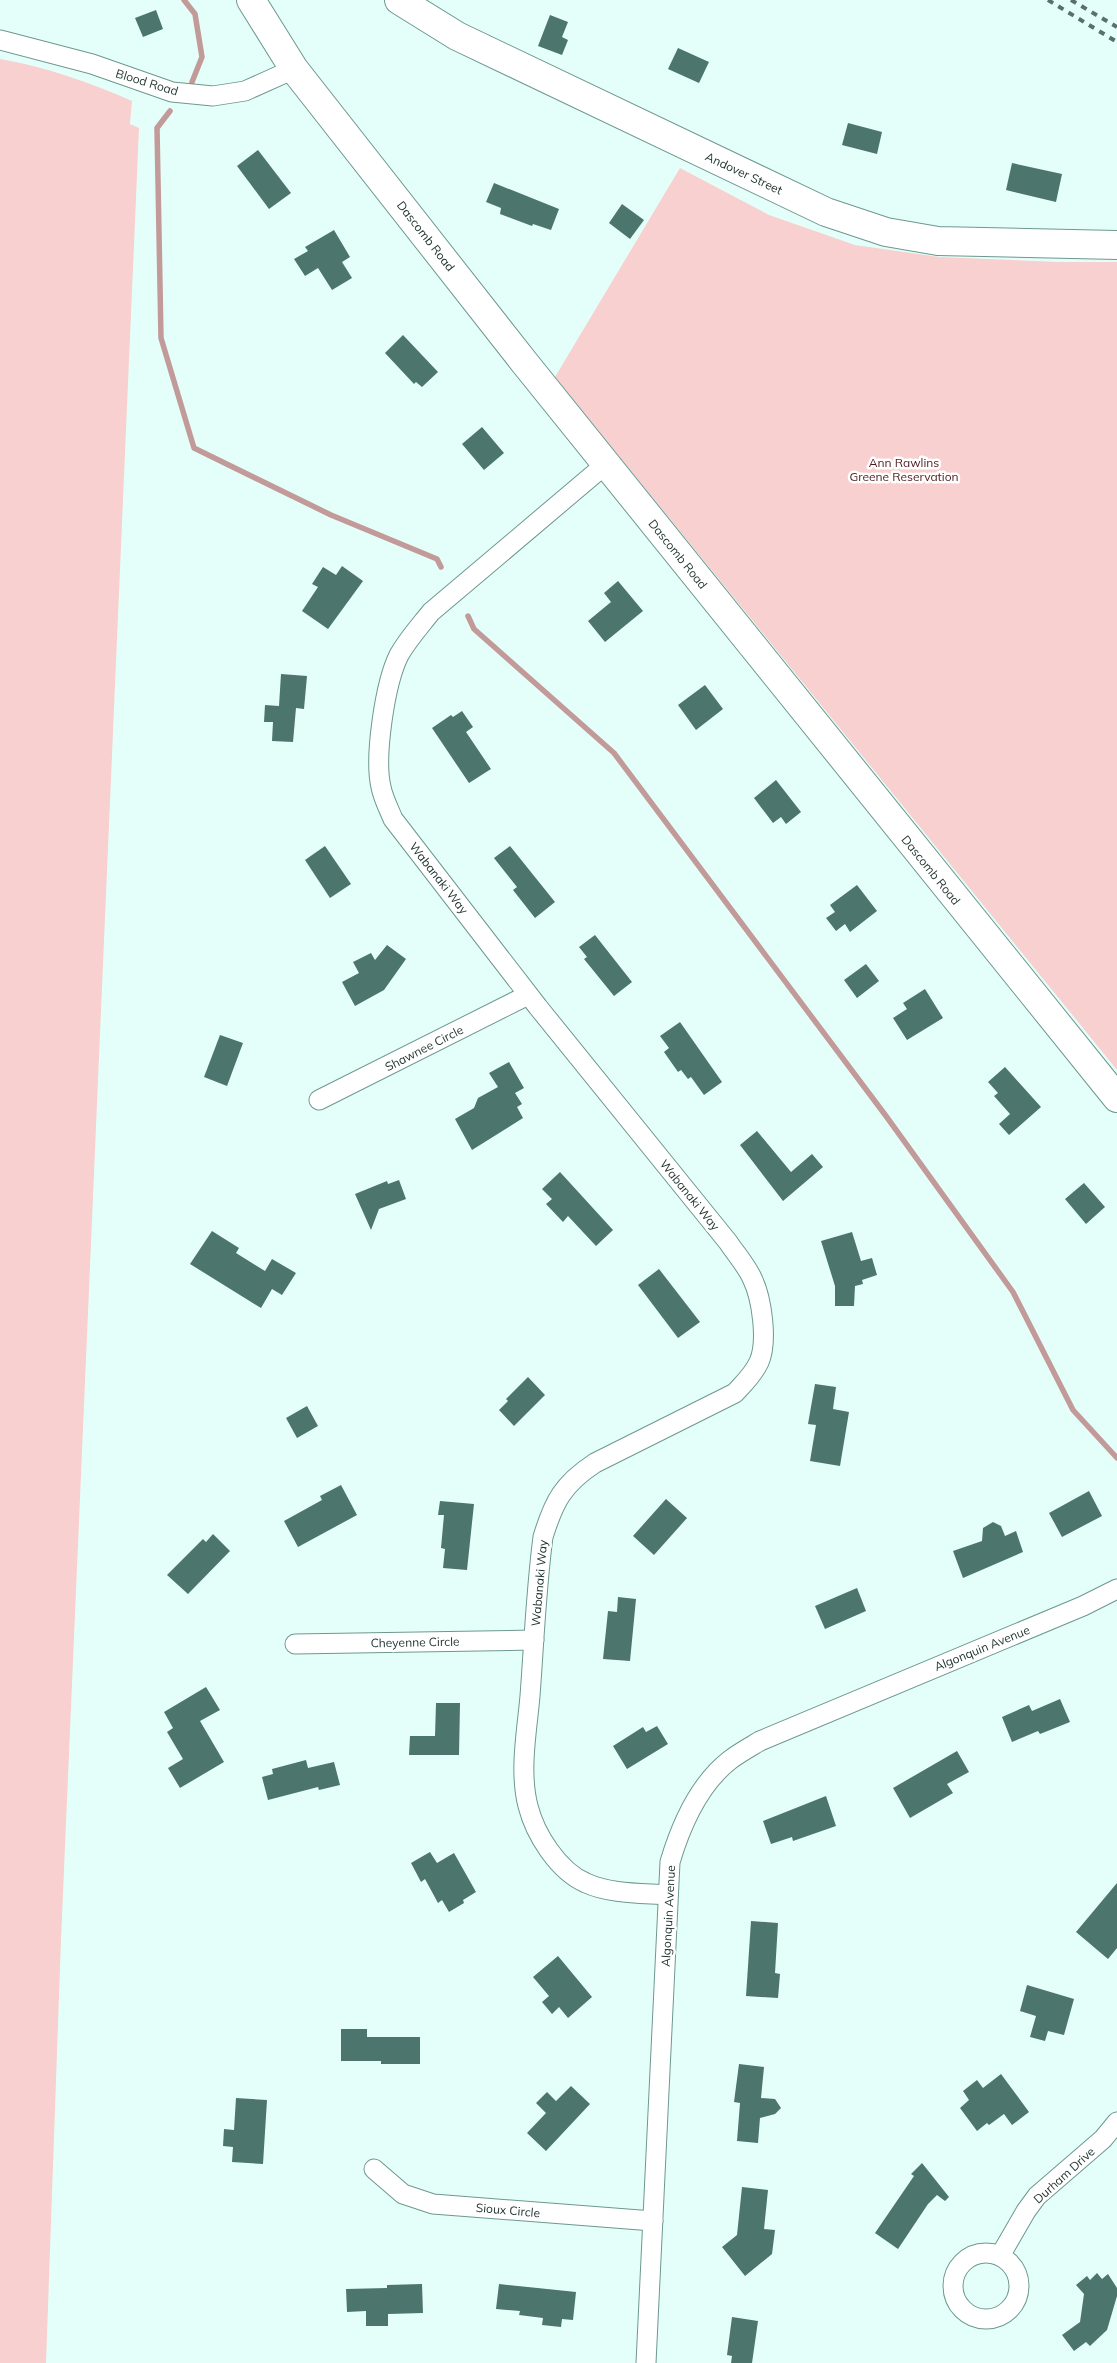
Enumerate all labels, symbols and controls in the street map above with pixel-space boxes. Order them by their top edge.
street label: Blood Road [114,65,180,99]
street label: Andover Street [703,149,785,197]
street label: Dascomb Road [394,198,458,274]
park label: Ann Rawlins Greene Reservation [849,455,959,484]
street label: Dascomb Road [645,516,711,592]
street label: Dascomb Road [898,832,964,908]
street label: Wabanaki Way [406,839,472,917]
street label: Shawnee Circle [382,1022,466,1074]
street label: Wabanaki Way [657,1157,724,1234]
street label: Wabanaki Way [528,1538,550,1627]
street label: Algonquin Avenue [932,1622,1032,1674]
street label: Cheyenne Circle [370,1634,460,1650]
street label: Algonquin Avenue [658,1865,678,1967]
street label: Durham Drive [1030,2144,1098,2206]
street label: Sioux Circle [475,2200,541,2220]

